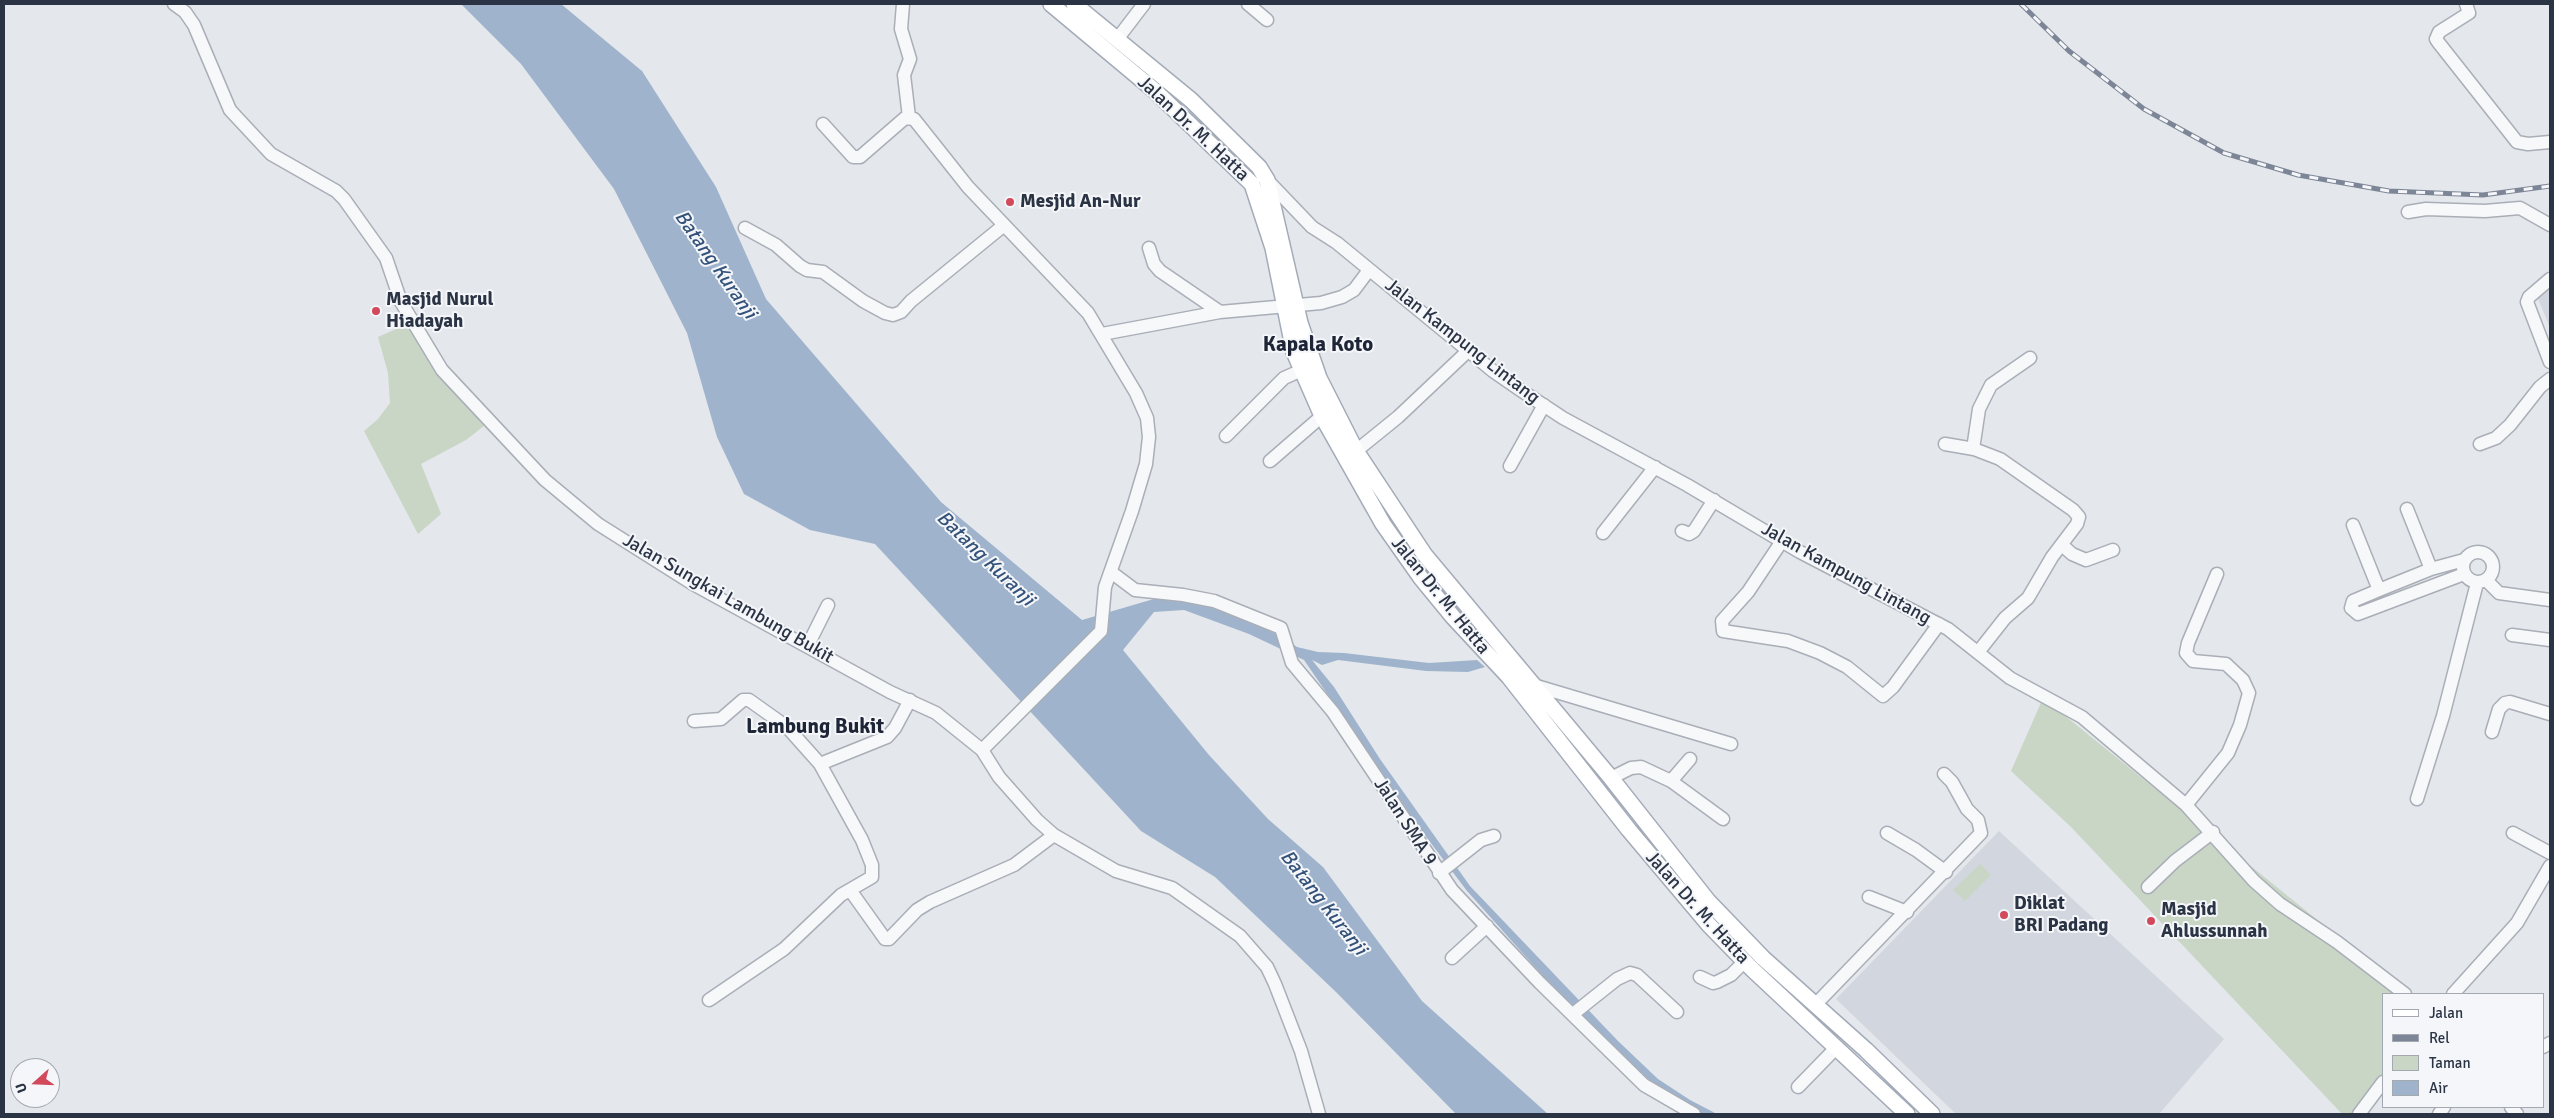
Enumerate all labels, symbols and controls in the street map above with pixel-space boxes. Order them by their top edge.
street label: Jalan Dr. M. Hatta [1132,71,1254,187]
place label: Mesjid An-Nur [1020,191,1140,213]
marker: Mesjid An-Nur [1004,196,1016,208]
water label: Batang Kuranji [669,206,761,324]
street label: Jalan Kampung Lintang [1380,274,1544,410]
place label: Masjid Nurul Hiadayah [386,289,494,333]
marker: Masjid Nurul Hiadayah [370,305,382,317]
district label: Kapala Koto [1263,332,1373,358]
water label: Batang Kuranji [931,506,1039,612]
street label: Jalan Kampung Lintang [1757,518,1935,630]
street label: Jalan Sungkai Lambung Bukit [618,529,838,669]
street label: Jalan Dr. M. Hatta [1386,533,1494,659]
district label: Lambung Bukit [746,714,884,740]
street label: Jalan SMA 9 [1368,774,1442,870]
water label: Batang Kuranji [1275,846,1371,960]
street label: Jalan Dr. M. Hatta [1640,847,1754,969]
place label: Diklat BRI Padang [2014,893,2109,937]
place label: Masjid Ahlussunnah [2161,899,2268,943]
marker: Diklat BRI Padang [1998,909,2010,921]
marker: Masjid Ahlussunnah [2145,915,2157,927]
legend [2382,993,2544,1108]
text: Jalan [2429,1004,2463,1022]
text: Rel [2429,1029,2450,1047]
text: Taman [2429,1054,2471,1072]
north arrow [10,1058,60,1108]
text: Air [2429,1079,2448,1097]
text: U [12,1081,31,1095]

